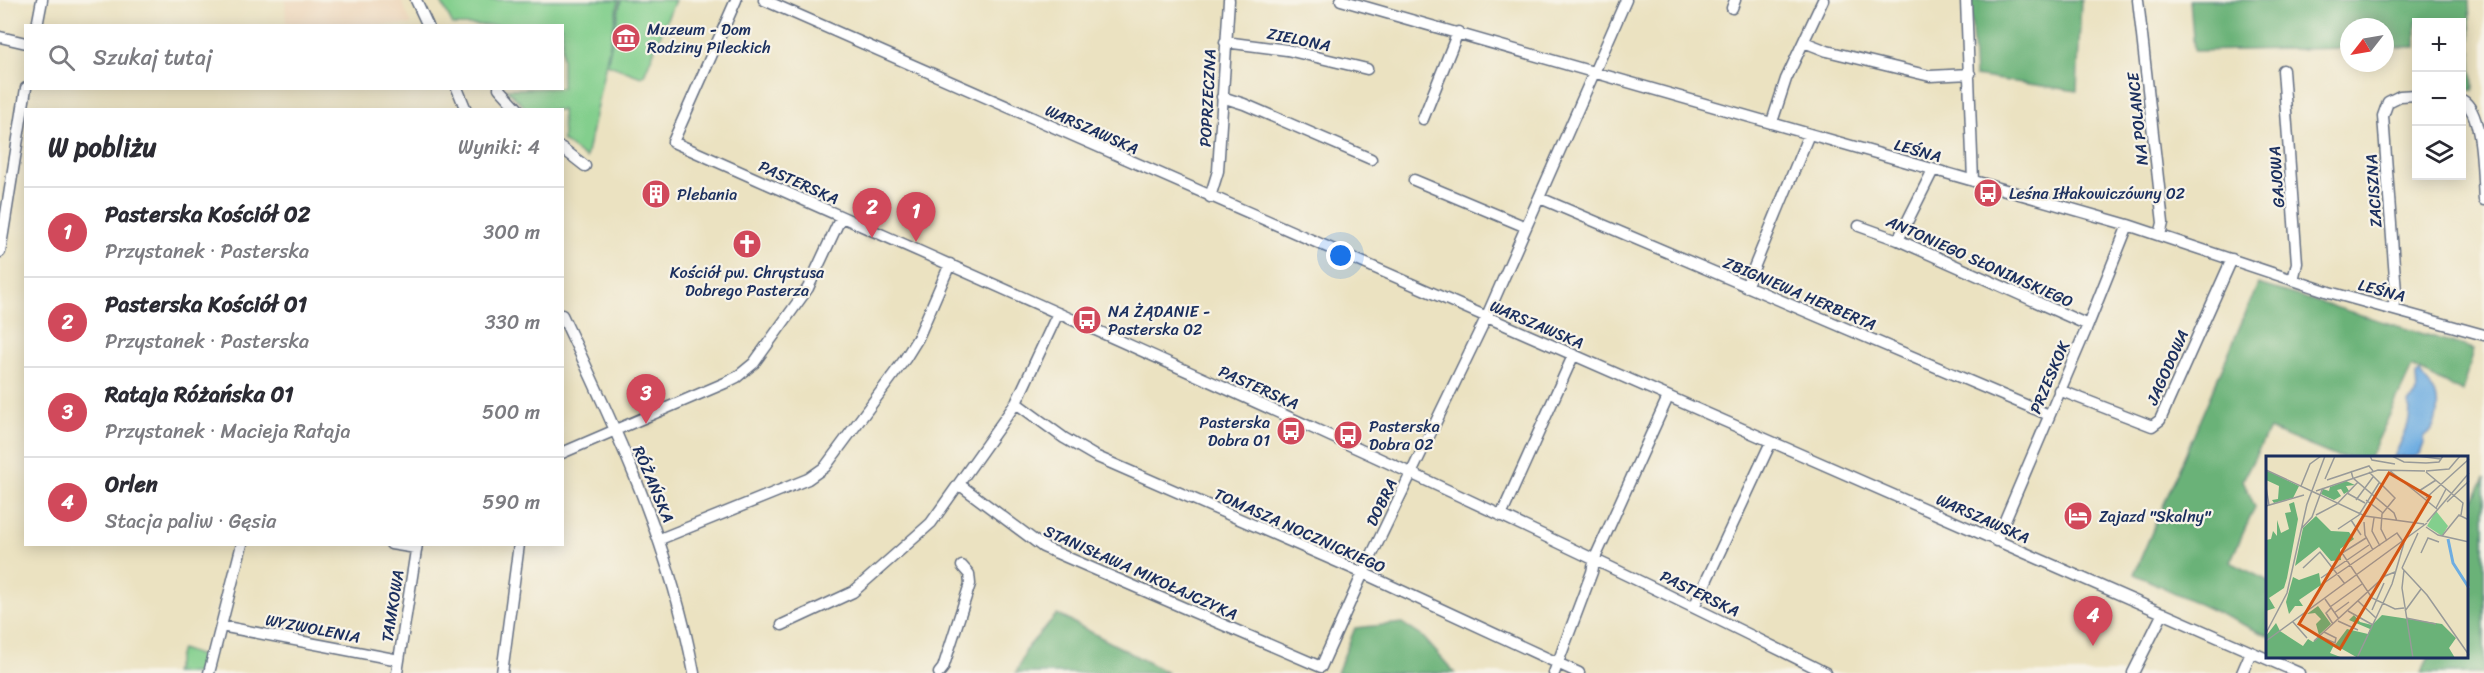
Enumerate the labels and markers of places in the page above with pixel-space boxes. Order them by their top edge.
place label: Muzeum - Dom Rodziny Pileckich [647,15,771,62]
museum icon: Muzeum - Dom Rodziny Pileckich [610,22,642,54]
bus stop icon: Leśna Iłłakowiczówny 02 [1972,177,2004,209]
building icon: Plebania [640,178,672,210]
place label: Leśna Iłłakowiczówny 02 [2009,179,2185,208]
place label: Plebania [677,180,737,209]
pin: 2 [852,188,892,238]
pin: 1 [896,192,936,242]
church icon: Kościół pw. Chrystusa Dobrego Pasterza [731,228,763,260]
place label: Kościół pw. Chrystusa Dobrego Pasterza [670,258,825,305]
place label: NA ŻĄDANIE - Pasterska 02 [1108,297,1210,344]
bus stop icon: NA ŻĄDANIE - Pasterska 02 [1071,304,1103,336]
pin: 3 [626,374,666,424]
place label: Pasterska Dobra 01 [1199,408,1270,455]
place label: Pasterska Dobra 02 [1369,412,1440,459]
bus stop icon: Pasterska Dobra 01 [1275,415,1307,447]
bus stop icon: Pasterska Dobra 02 [1332,419,1364,451]
hotel icon: Zajazd "Skalny" [2062,500,2094,532]
place label: Zajazd "Skalny" [2099,502,2212,531]
pin: 4 [2074,596,2112,646]

